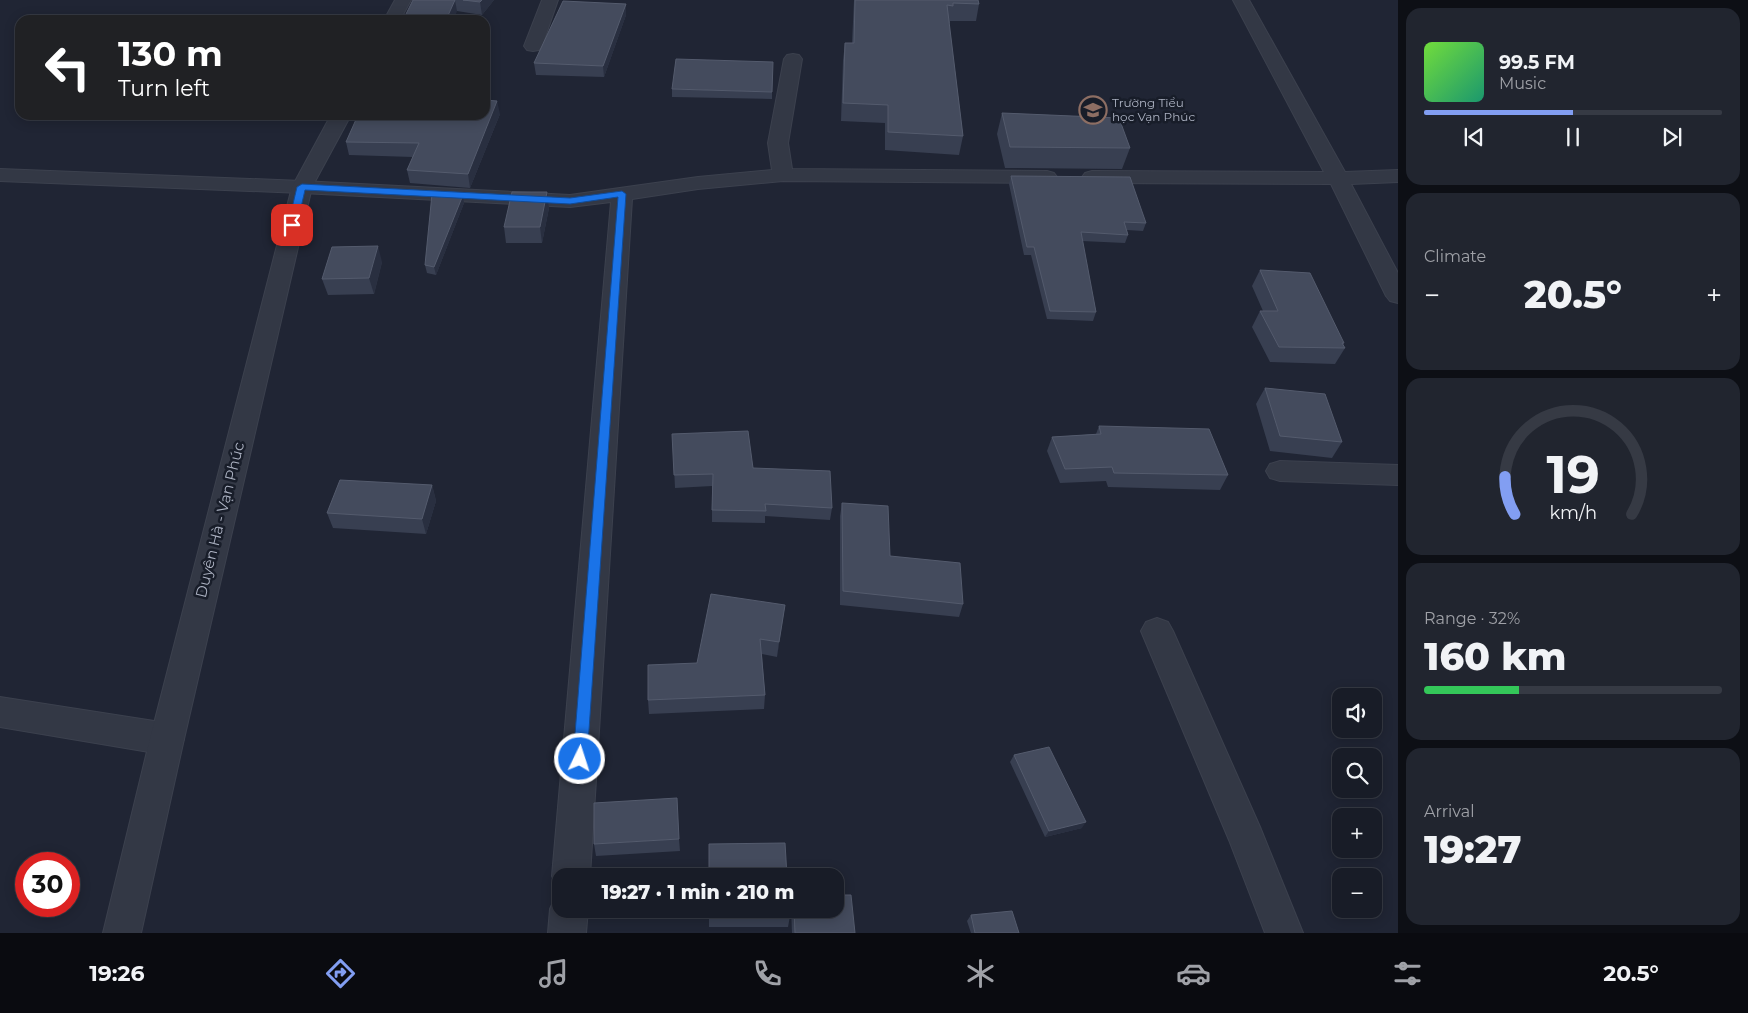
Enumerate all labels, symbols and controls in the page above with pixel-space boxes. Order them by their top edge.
text: 130 m [118,32,223,75]
icon: left [35,35,100,100]
text: 99.5 FM [1499,51,1575,74]
text: Music [1499,74,1546,93]
text: Turn left [118,75,210,102]
school or university icon: Trường Tiểu học Vạn Phúc [1078,95,1108,125]
place label: Trường Tiểu học Vạn Phúc [1112,95,1195,124]
icon: previous [1460,123,1488,151]
icon: pause [1559,123,1587,151]
icon: next [1658,123,1686,151]
pin [271,204,313,246]
icon: arrive [278,211,306,239]
text: Climate [1424,247,1486,266]
text: 20.5° [1524,271,1622,318]
text: − [1424,278,1440,312]
text: + [1706,278,1722,312]
street label: Duyên Hà - Vạn Phúc [191,440,248,600]
text: 19 [1546,443,1600,506]
text: km/h [1549,502,1597,523]
text: Range · 32% [1424,609,1520,628]
text: 160 km [1424,633,1567,680]
map controls [1332,688,1382,918]
button: sound [1332,688,1382,738]
position arrow [553,732,605,784]
button: search [1332,748,1382,798]
text: Arrival [1424,802,1474,821]
button: + [1332,808,1382,858]
text: 19:27 [1424,826,1522,873]
speed limit sign: 30 [15,852,80,917]
button: − [1332,868,1382,918]
text: 19:27 · 1 min · 210 m [602,881,794,904]
icon: directions [323,956,358,991]
icon: music [536,956,571,991]
icon: phone [750,956,785,991]
icon: climate [963,956,998,991]
icon: car [1176,956,1211,991]
icon: filters [1390,956,1425,991]
text: 19:26 [89,960,145,987]
text: 20.5° [1603,960,1659,987]

